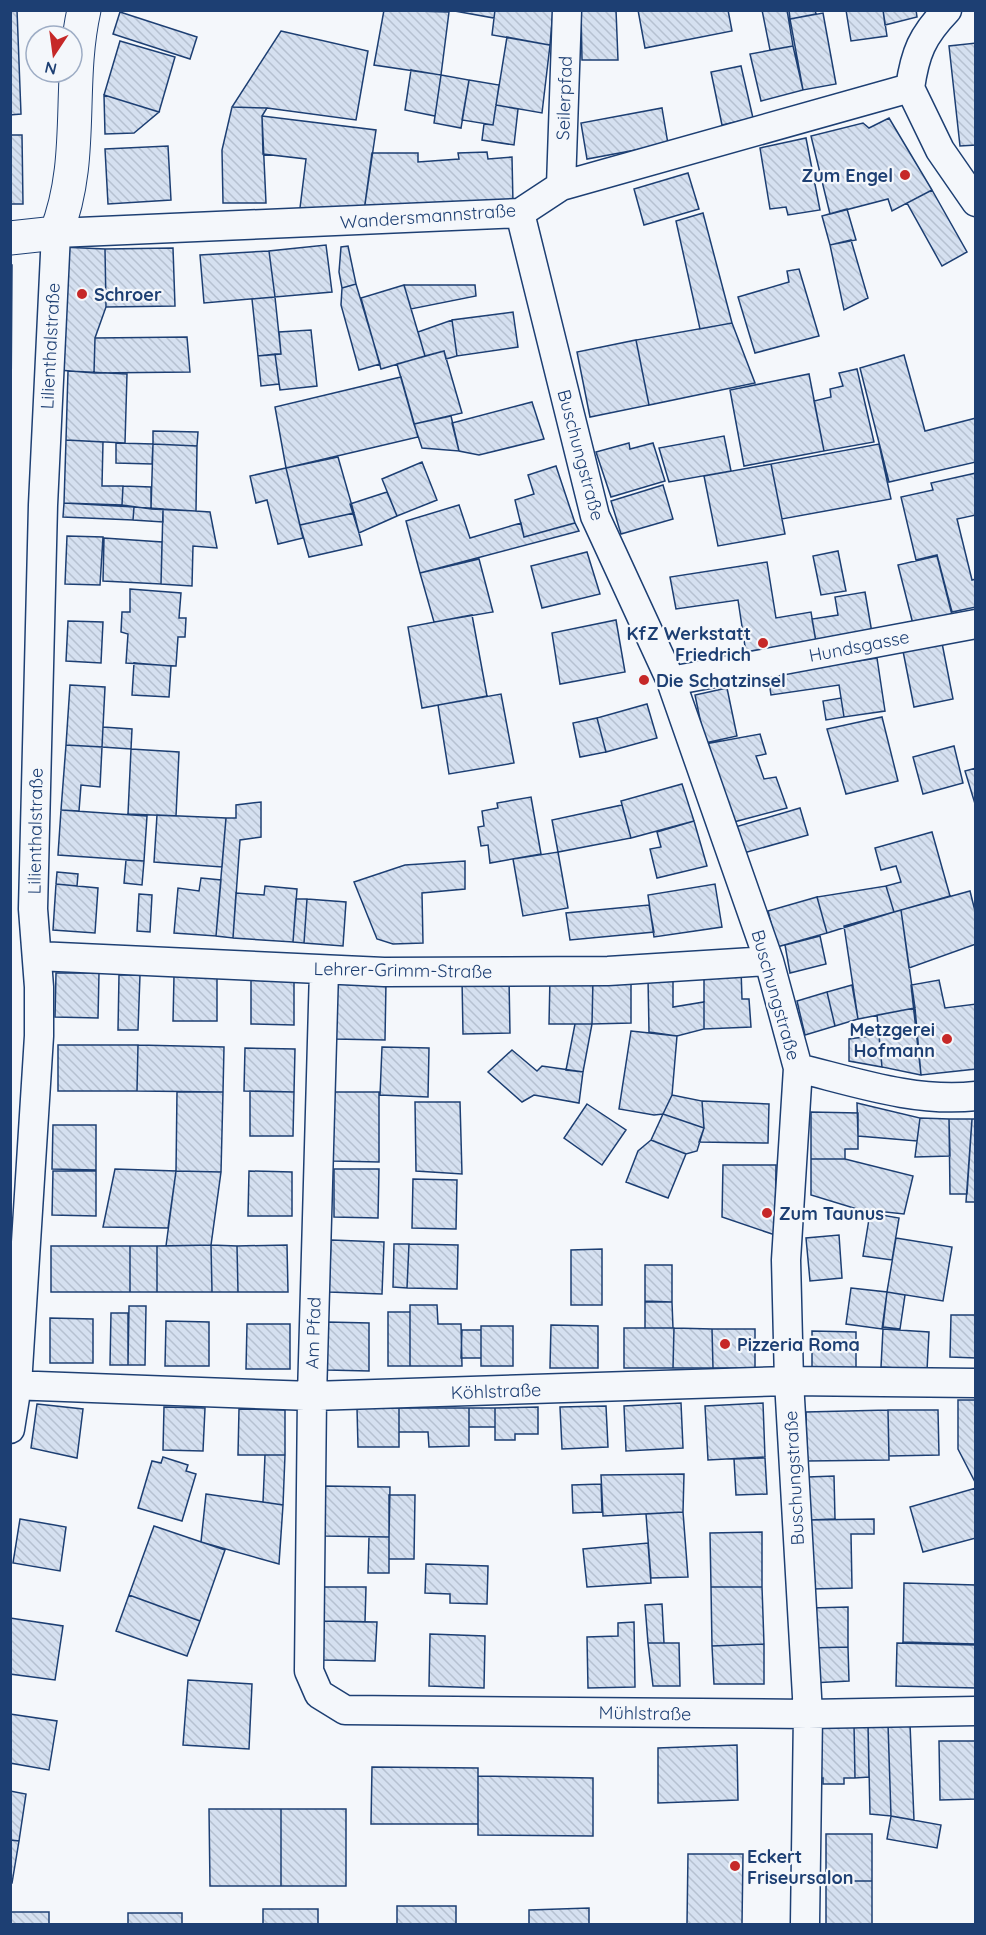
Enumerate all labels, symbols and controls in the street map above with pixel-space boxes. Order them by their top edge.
north arrow [24,24,84,84]
street label: Seilerpfad [551,55,577,141]
text: N [43,58,59,80]
place label: Zum Engel [802,164,893,187]
marker: Zum Engel [898,168,912,182]
street label: Wandersmannstraße [339,198,517,234]
street label: Lilienthalstraße [35,282,65,410]
place label: Schroer [94,283,162,306]
marker: Schroer [75,287,89,301]
street label: Buschungstraße [552,387,610,523]
place label: KfZ Werkstatt Friedrich [626,622,751,666]
street label: Hundsgasse [807,625,911,667]
marker: KfZ Werkstatt Friedrich [756,636,770,650]
place label: Die Schatzinsel [656,669,786,692]
marker: Die Schatzinsel [637,673,651,687]
street label: Lilienthalstraße [22,767,48,895]
street label: Buschungstraße [746,927,806,1063]
street label: Lehrer-Grimm-Straße [313,957,493,983]
place label: Metzgerei Hofmann [850,1018,935,1062]
marker: Metzgerei Hofmann [940,1032,954,1046]
place label: Zum Taunus [779,1202,884,1225]
marker: Zum Taunus [760,1206,774,1220]
street label: Am Pfad [300,1297,326,1369]
place label: Pizzeria Roma [737,1333,860,1356]
marker: Pizzeria Roma [718,1337,732,1351]
street label: Köhlstraße [450,1378,542,1404]
street label: Buschungstraße [779,1410,809,1546]
street label: Mühlstraße [598,1701,692,1725]
place label: Eckert Friseursalon [747,1845,853,1889]
marker: Eckert Friseursalon [728,1859,742,1873]

